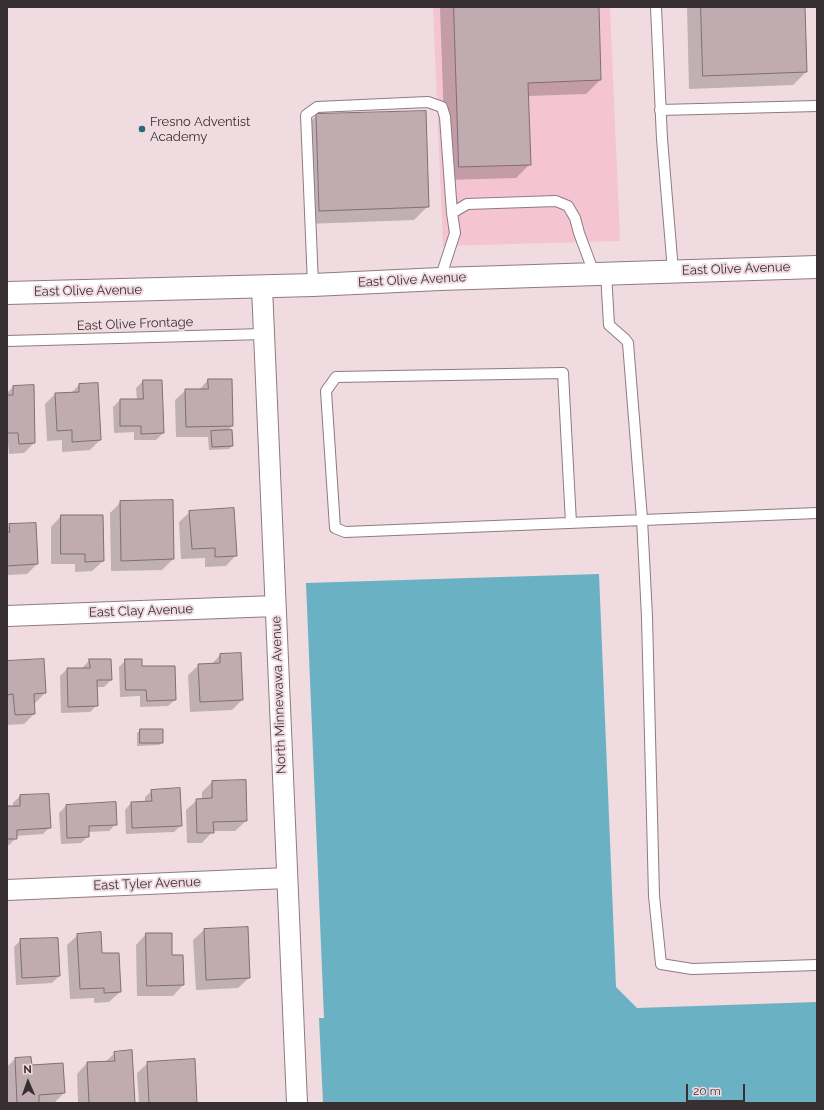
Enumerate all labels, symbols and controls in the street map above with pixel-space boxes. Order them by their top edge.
place label: Fresno Adventist Academy [150,114,250,145]
marker: Fresno Adventist Academy [137,124,147,134]
street label: East Olive Avenue [682,259,790,279]
street label: East Olive Avenue [358,269,466,291]
street label: East Olive Avenue [34,282,142,300]
street label: East Olive Frontage [76,314,194,334]
street label: East Clay Avenue [89,601,193,621]
street label: North Minnewawa Avenue [268,616,290,774]
street label: East Tyler Avenue [93,874,201,894]
north arrow [8,1062,48,1102]
text: N [23,1063,32,1076]
scale bar [688,1076,747,1102]
text: 20 m [693,1084,721,1098]

